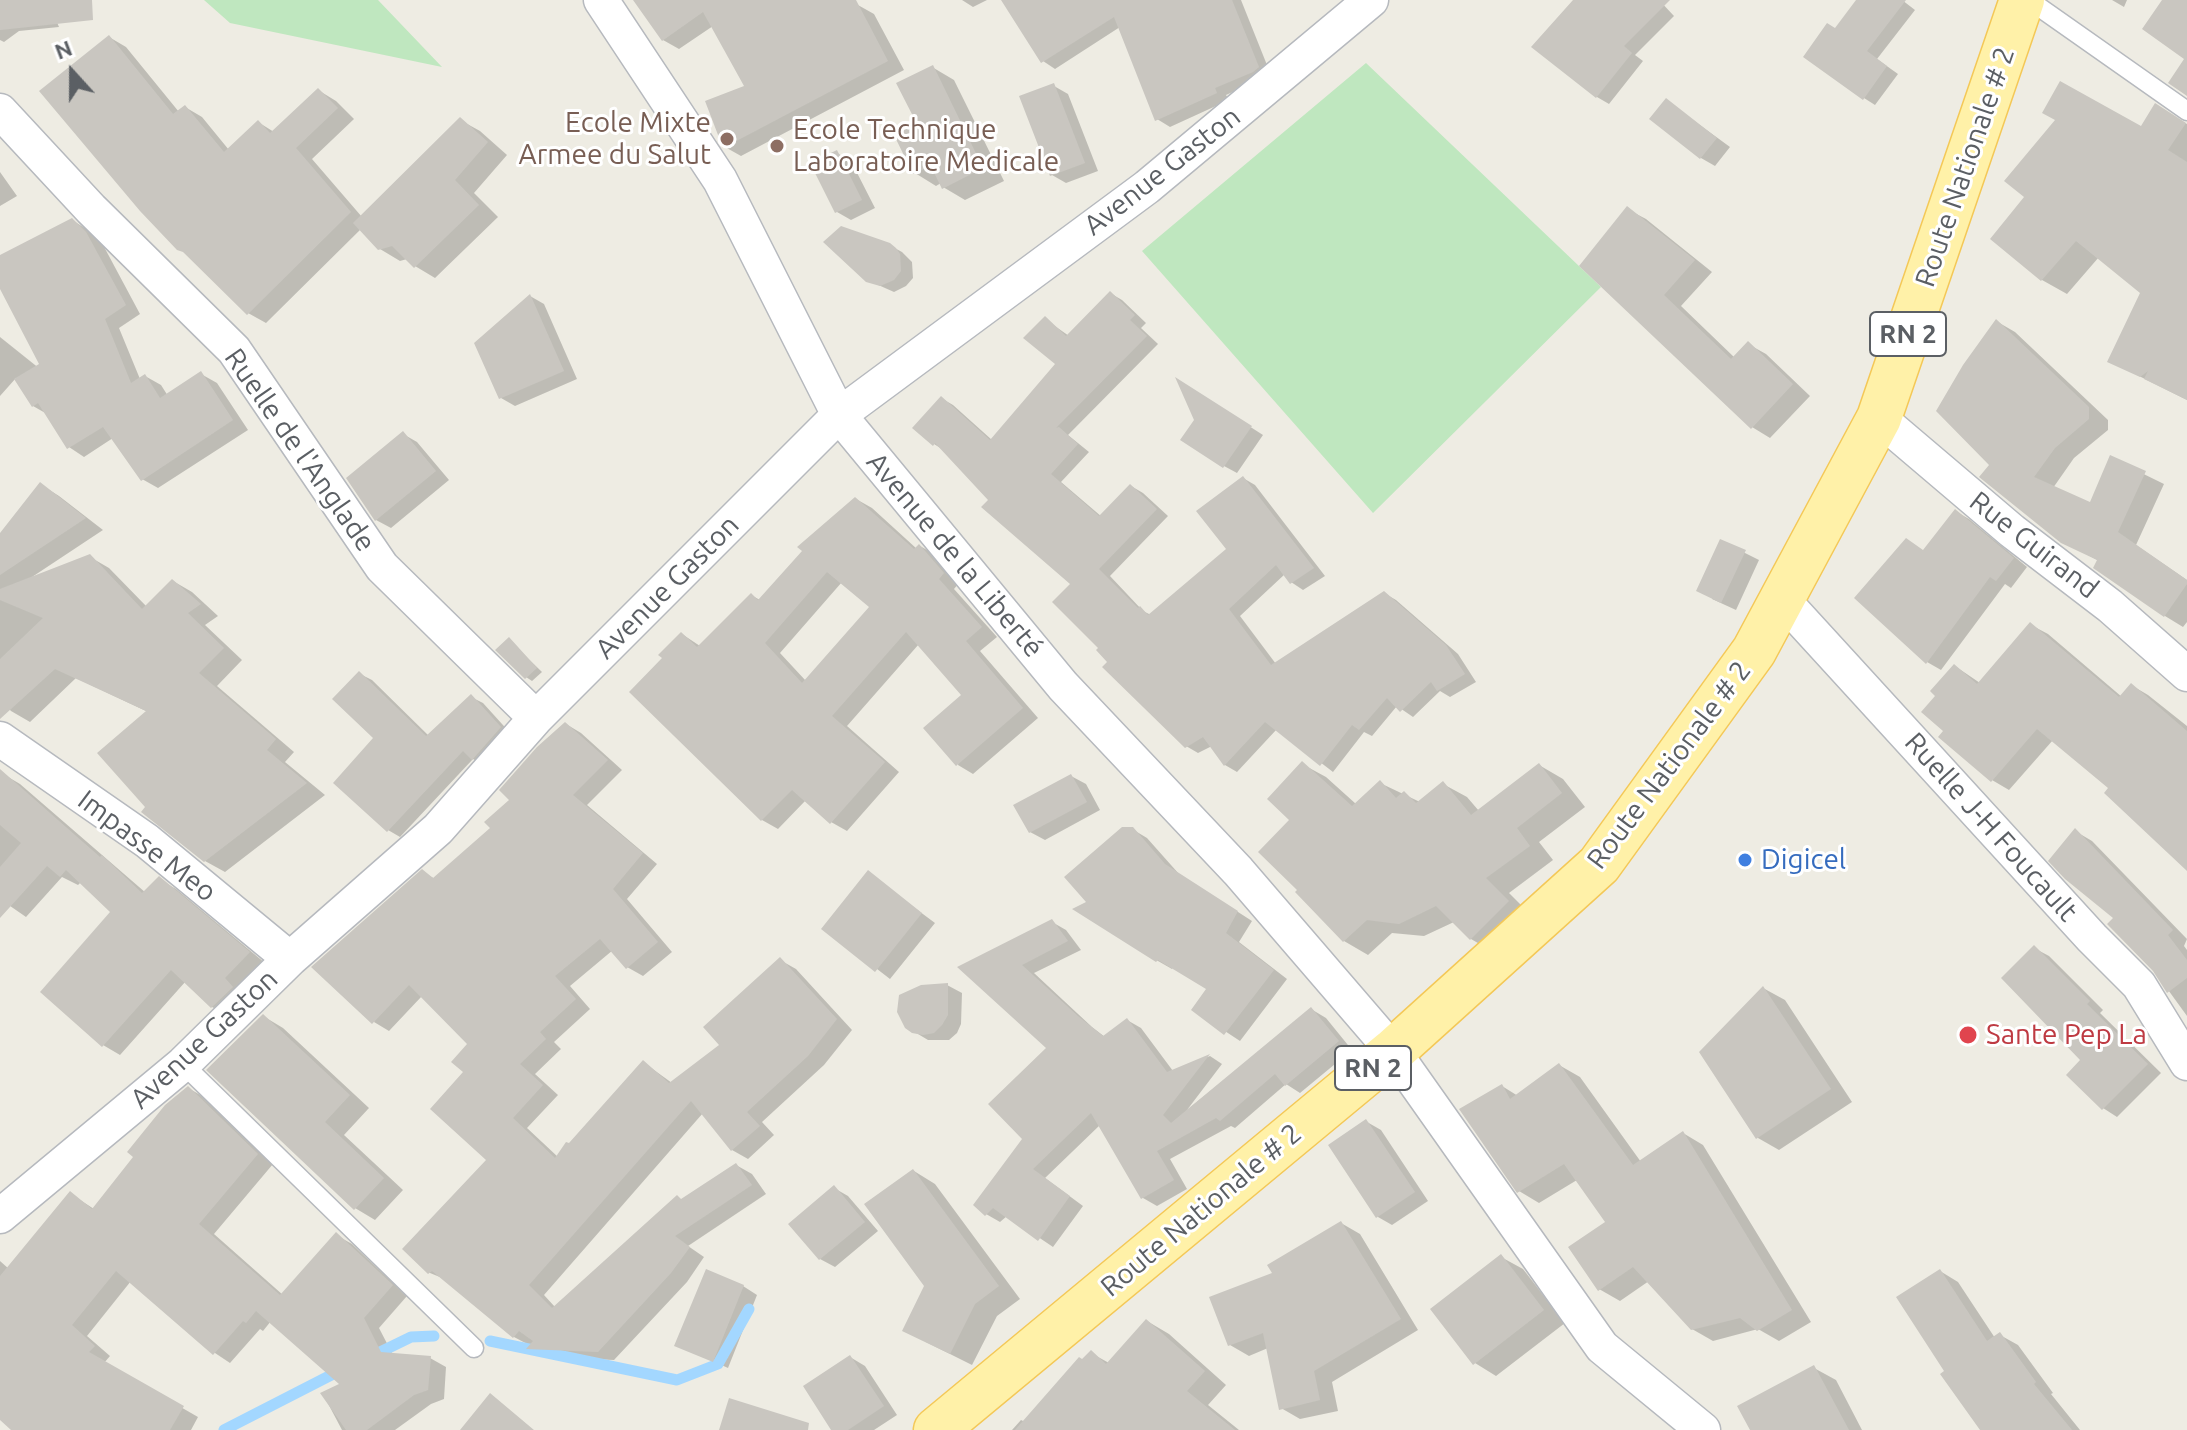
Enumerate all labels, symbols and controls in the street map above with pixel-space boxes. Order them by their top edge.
north arrow [32,32,112,112]
text: N [51,35,75,64]
street label: Route Nationale # 2 [1908,43,2022,291]
street label: Avenue Gaston [1077,100,1247,242]
place label: Ecole Mixte Armee du Salut [519,106,711,172]
place label: Ecole Technique Laboratoire Medicale [793,113,1059,179]
marker: Ecole Mixte Armee du Salut [718,130,736,148]
marker: Ecole Technique Laboratoire Medicale [768,137,786,155]
road number: RN 2 [1870,312,1946,356]
street label: Ruelle de l'Anglade [217,342,383,558]
street label: Avenue de la Liberté [860,446,1050,664]
street label: Rue Guirand [1963,484,2105,606]
street label: Avenue Gaston [588,508,746,666]
street label: Route Nationale # 2 [1580,655,1758,875]
street label: Ruelle J-H Foucault [1898,726,2084,928]
street label: Impasse Meo [71,783,223,909]
place label: Digicel [1761,843,1846,877]
marker: Digicel [1736,851,1754,869]
street label: Avenue Gaston [123,962,285,1116]
place label: Sante Pep La [1986,1018,2147,1052]
marker: Sante Pep La [1957,1024,1979,1046]
road number: RN 2 [1335,1046,1411,1090]
street label: Route Nationale # 2 [1094,1116,1308,1304]

